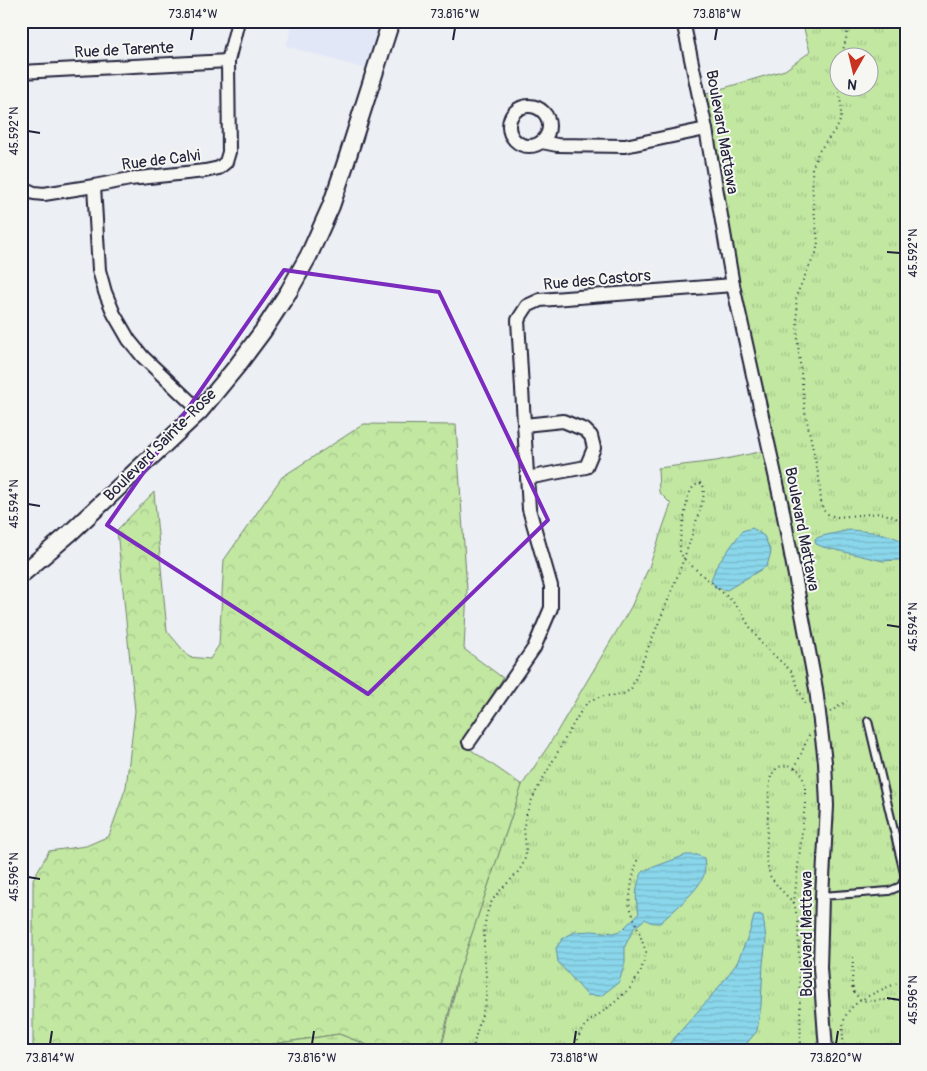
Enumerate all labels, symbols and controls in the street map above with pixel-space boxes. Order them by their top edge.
text: 73.814°W [169,7,217,22]
text: 73.816°W [431,7,479,22]
text: 73.818°W [693,7,741,22]
street label: Rue de Tarente [74,37,174,63]
north arrow [830,48,880,98]
street label: Boulevard Mattawa [701,68,743,196]
text: N [846,75,858,93]
text: 45.592°N [7,107,22,155]
street label: Rue de Calvi [120,145,202,175]
text: 45.592°N [906,229,921,277]
street label: Rue des Castors [543,265,651,295]
street label: Boulevard Sainte-Rose [99,384,221,506]
street label: Boulevard Mattawa [780,465,824,593]
text: 45.594°N [7,479,22,529]
text: 45.594°N [906,602,921,652]
text: 45.596°N [7,852,22,902]
street label: Boulevard Mattawa [797,871,817,997]
text: 45.596°N [906,975,921,1025]
text: 73.814°W [26,1051,74,1066]
text: 73.816°W [288,1051,336,1066]
text: 73.818°W [550,1051,598,1066]
text: 73.820°W [810,1051,862,1066]

